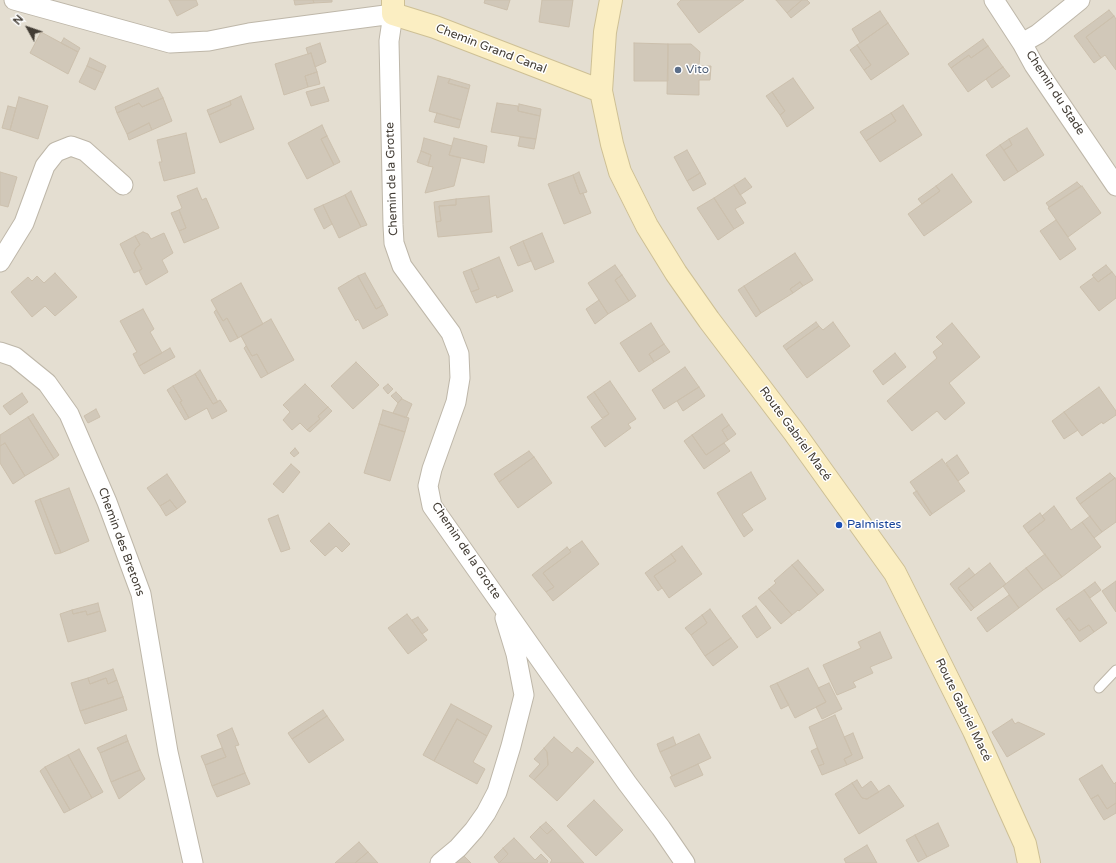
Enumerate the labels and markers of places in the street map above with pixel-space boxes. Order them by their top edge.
place label: Vito [686,63,709,77]
marker: Vito [673,65,683,75]
place label: Palmistes [847,518,901,532]
marker: Palmistes [834,520,844,530]

